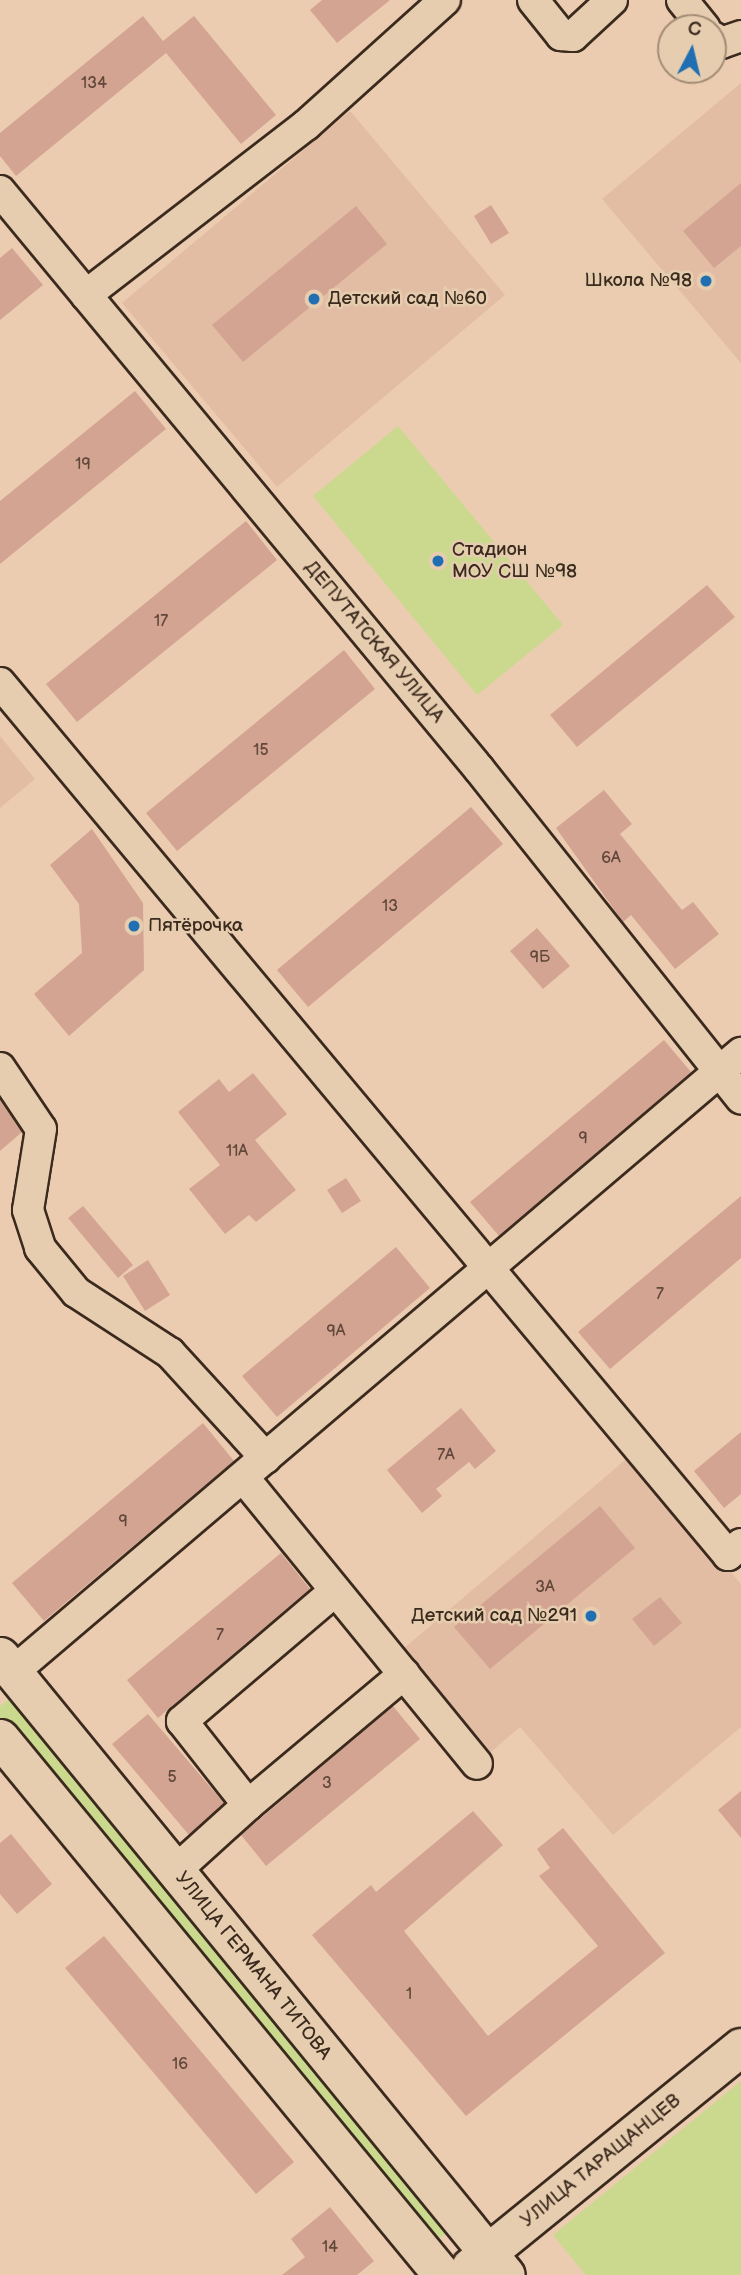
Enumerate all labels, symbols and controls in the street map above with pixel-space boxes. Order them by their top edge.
north arrow [657,14,727,84]
text: С [686,17,702,42]
house number: 134 [81,74,107,94]
place label: Школа №98 [585,270,692,292]
marker: Школа №98 [698,273,714,289]
place label: Детский сад №60 [328,288,487,310]
marker: Детский сад №60 [306,291,322,307]
house number: 19 [75,455,91,475]
place label: Стадион МОУ СШ №98 [452,539,577,583]
marker: Стадион МОУ СШ №98 [430,553,446,569]
street label: ДЕПУТАТСКАЯ УЛИЦА [299,556,449,728]
house number: 17 [154,612,168,632]
house number: 15 [253,741,269,761]
house number: 6А [601,849,621,869]
house number: 13 [382,897,398,917]
place label: Пятёрочка [148,915,243,937]
marker: Пятёрочка [126,918,142,934]
house number: 9Б [530,948,550,968]
house number: 9 [578,1129,588,1149]
house number: 11А [226,1142,248,1162]
house number: 7 [656,1285,664,1305]
house number: 9А [327,1322,345,1342]
house number: 7А [437,1446,455,1466]
house number: 9 [118,1512,128,1532]
house number: 3А [535,1578,555,1598]
place label: Детский сад №291 [411,1605,577,1627]
marker: Детский сад №291 [583,1608,599,1624]
house number: 7 [216,1626,224,1646]
house number: 5 [167,1768,177,1788]
house number: 3 [322,1774,332,1794]
street label: УЛИЦА ГЕРМАНА ТИТОВА [170,1867,336,2065]
house number: 1 [406,1985,412,2005]
house number: 16 [172,2055,188,2075]
street label: УЛИЦА ТАРАЩАНЦЕВ [517,2090,685,2232]
house number: 14 [322,2238,338,2258]

